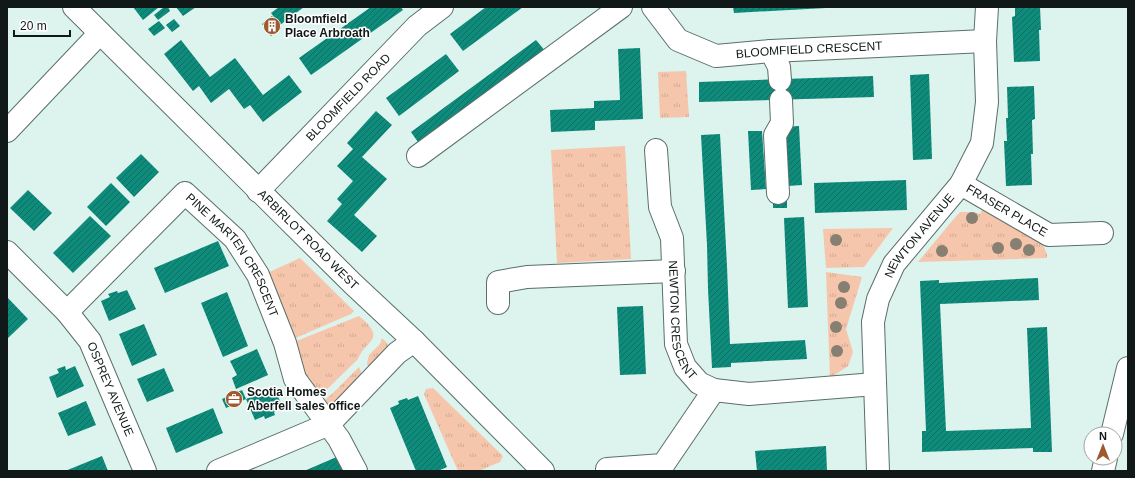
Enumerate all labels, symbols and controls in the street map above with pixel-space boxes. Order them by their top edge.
scale bar [14,12,70,38]
place label: Bloomfield Place Arbroath [285,12,370,40]
building icon: Bloomfield Place Arbroath [262,16,282,36]
text: 20 m [20,19,47,33]
street label: BLOOMFIELD CRESCENT [735,39,883,61]
street label: BLOOMFIELD ROAD [303,51,394,144]
street label: FRASER PLACE [964,182,1050,240]
street label: ARBIRLOT ROAD WEST [255,187,362,293]
street label: PINE MARTEN CRESCENT [183,190,281,319]
street label: NEWTON AVENUE [882,190,957,280]
street label: NEWTON CRESCENT [666,260,700,383]
street label: OSPREY AVENUE [84,340,136,438]
place label: Scotia Homes Aberfell sales office [247,385,361,413]
office icon: Scotia Homes Aberfell sales office [224,389,244,409]
north arrow [1083,426,1123,466]
text: N [1099,430,1107,442]

